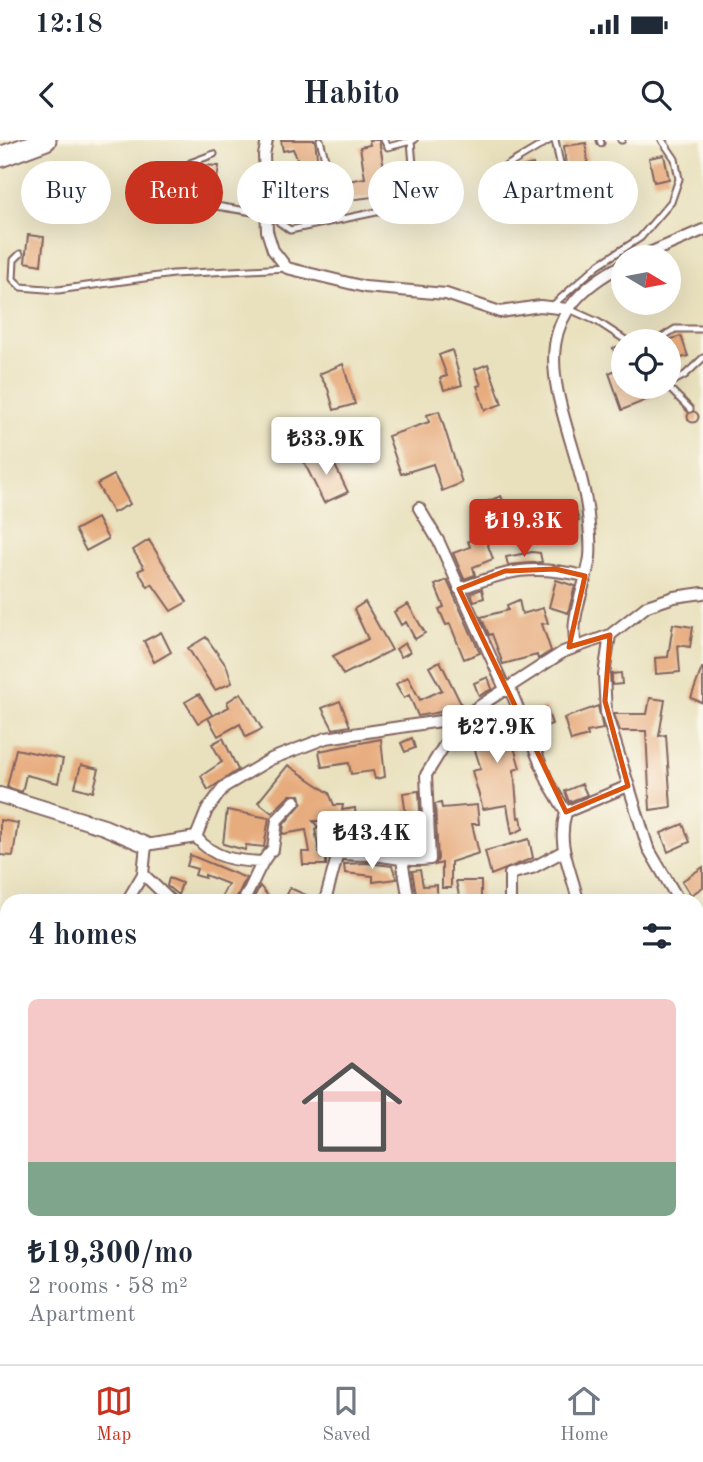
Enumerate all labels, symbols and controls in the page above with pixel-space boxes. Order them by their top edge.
text: 12:18 [35,12,103,38]
icon: back [28,76,66,114]
icon: search [637,76,675,114]
text: Habito [303,79,400,111]
chip: Buy [21,161,111,224]
chip: Rent [125,161,223,224]
chip: Filters [237,161,354,224]
chip: New [368,161,464,224]
chip: Apartment [478,161,638,224]
north arrow [611,245,681,315]
map controls [611,245,681,399]
button: locate [611,329,681,399]
pin: ₺33.9K [269,418,383,477]
text: ₺33.9K [287,428,365,451]
pin: ₺19.3K [467,500,581,559]
text: ₺19.3K [485,510,563,533]
pin: ₺27.9K [440,706,554,765]
text: ₺27.9K [458,716,536,739]
pin: ₺43.4K [315,812,429,871]
text: ₺43.4K [333,822,411,845]
icon: filters [638,917,676,955]
text: 4 homes [28,921,137,951]
icon: home [289,1044,415,1170]
text: ₺19,300/mo [28,1239,193,1269]
text: 2 rooms · 58 m² [28,1275,188,1298]
text: Apartment [28,1303,136,1326]
tab: Map [95,1382,133,1447]
tab: Saved [322,1382,371,1447]
tab: Home [560,1382,608,1447]

